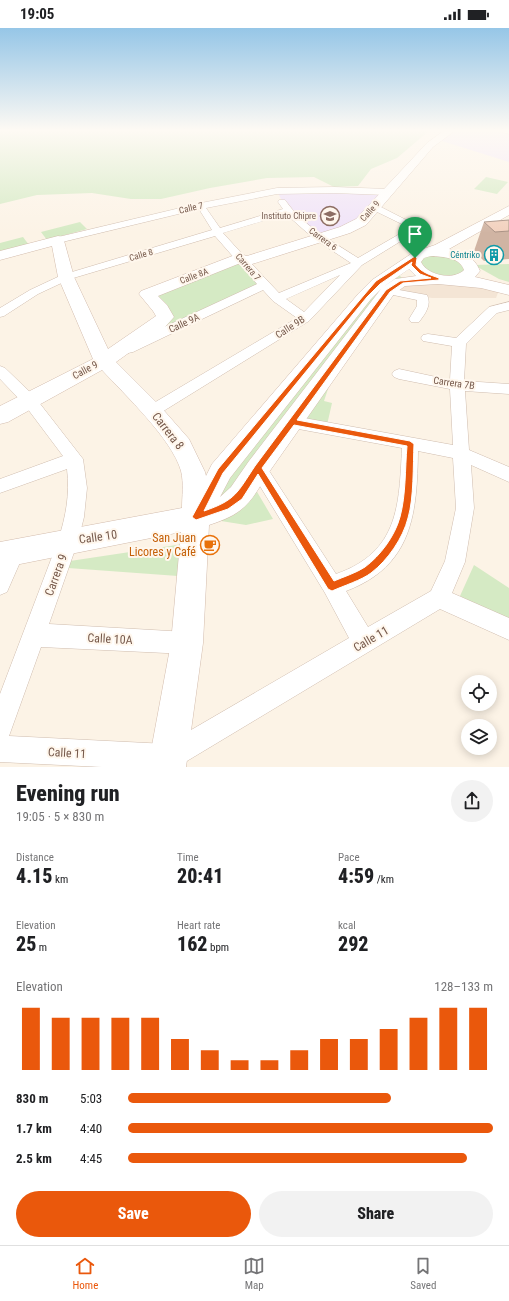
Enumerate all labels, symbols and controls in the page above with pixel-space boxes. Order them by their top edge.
text: 19:05 [20,5,54,23]
street label: Calle 9 [358,199,382,223]
street label: Calle 7 [178,200,204,216]
school or university icon: Instituto Chipre [319,205,341,227]
place label: Instituto Chipre [262,211,316,221]
pin [398,217,432,258]
icon: arrive [404,223,426,245]
street label: Carrera 6 [307,225,339,253]
building icon: Céntriko [483,244,505,266]
street label: Calle 8 [128,247,154,263]
place label: Céntriko [450,250,480,260]
street label: Carrera 7 [234,251,263,283]
street label: Calle 8A [178,266,210,286]
street label: Calle 9A [167,311,201,335]
street label: Calle 9B [273,314,307,340]
street label: Calle 9 [71,359,100,381]
street label: Carrera 7B [433,375,475,391]
street label: Carrera 8 [149,410,187,452]
street label: Calle 10 [78,527,118,547]
place label: San Juan Licores y Café [129,531,196,559]
cafe icon: San Juan Licores y Café [199,534,221,556]
street label: Carrera 9 [42,552,70,598]
street label: Calle 11 [351,623,391,655]
street label: Calle 10A [87,631,133,647]
map controls [461,675,497,755]
button: locate [461,675,497,711]
button: layers [461,719,497,755]
street label: Calle 11 [48,745,86,761]
button: share [451,780,493,822]
text: Evening run [16,781,120,806]
text: 19:05 · 5 × 830 m [16,809,104,824]
text: Distance [16,851,54,864]
text: Time [177,851,199,864]
text: Pace [338,851,360,864]
text: 4.15 [16,864,52,888]
text: 20:41 [177,864,223,888]
text: 4:59 [338,864,374,888]
text: km [52,873,68,886]
text: /km [374,873,394,886]
text: Elevation [16,919,56,932]
text: Heart rate [177,919,220,932]
text: kcal [338,919,356,932]
text: 25 [16,932,36,956]
text: 162 [177,932,208,956]
text: 292 [338,932,369,956]
text: m [36,941,47,954]
text: bpm [208,941,229,954]
text: Elevation [16,979,63,994]
text: 128–133 m [434,979,493,994]
text: 830 m [16,1091,48,1106]
text: 5:03 [80,1091,102,1106]
text: 1.7 km [16,1121,52,1136]
text: 4:40 [80,1121,102,1136]
text: 2.5 km [16,1151,52,1166]
text: 4:45 [80,1151,102,1166]
button: Save [16,1191,251,1237]
button: Share [259,1191,493,1237]
tab: Home [73,1255,98,1292]
tab: Map [243,1255,265,1292]
tab: Saved [410,1255,436,1292]

